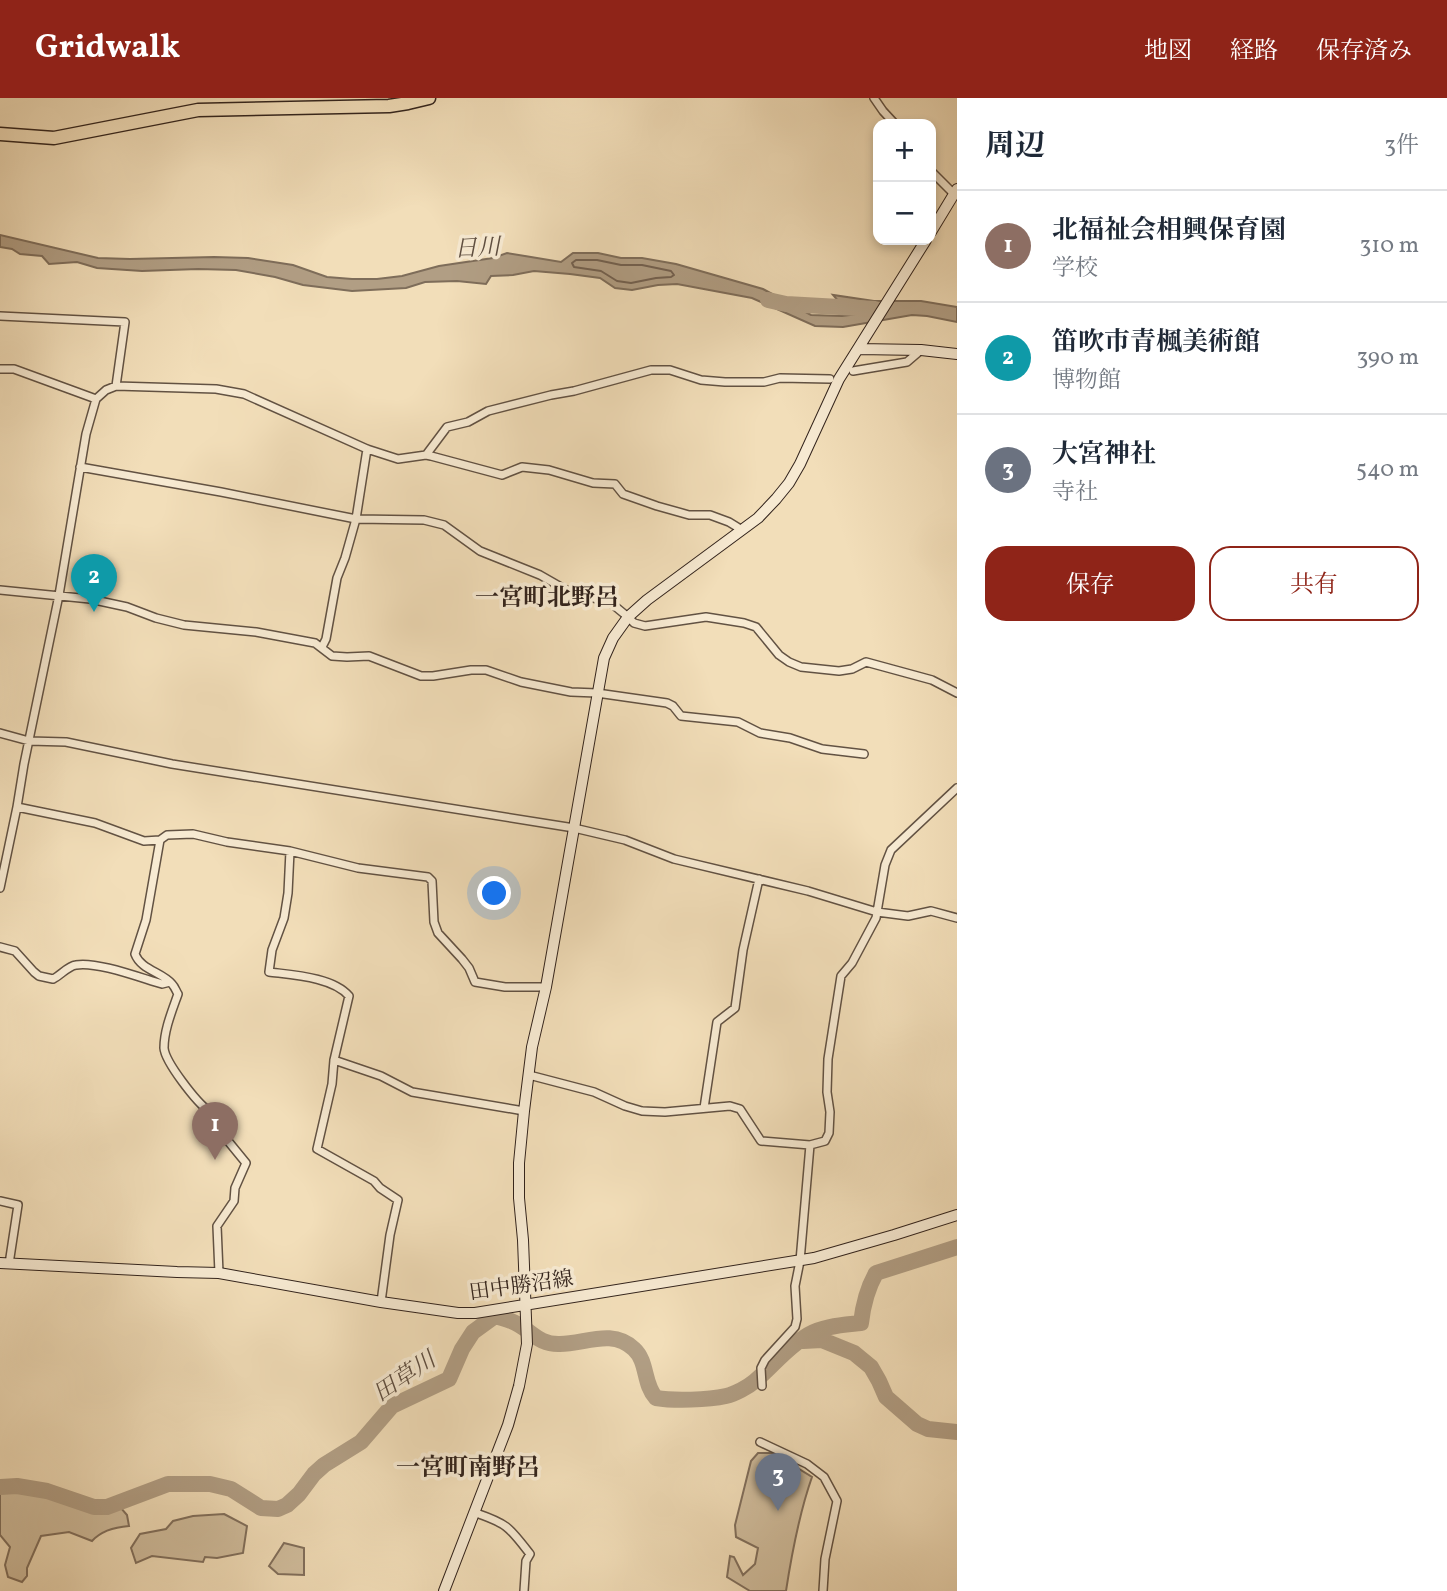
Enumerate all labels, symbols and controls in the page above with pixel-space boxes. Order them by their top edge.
text: Gridwalk [35,26,180,72]
text: 地図 [1144,35,1192,69]
text: 経路 [1230,35,1278,69]
text: 保存済み [1316,35,1412,69]
map controls [873,119,936,245]
button: + [873,119,936,182]
text: 周辺 [985,126,1045,168]
text: 3件 [1384,130,1419,162]
button: − [873,182,936,245]
text: 北福祉会相興保育園 [1052,213,1286,249]
text: 1 [1003,230,1013,262]
text: 310 m [1359,230,1419,262]
water label: 日川 [453,232,504,266]
text: 学校 [1052,253,1098,285]
text: 笛吹市青楓美術館 [1052,325,1260,361]
text: 2 [1002,342,1014,374]
text: 390 m [1356,342,1419,374]
text: 博物館 [1052,365,1121,397]
text: 大宮神社 [1052,437,1156,473]
text: 3 [1002,454,1014,486]
text: 540 m [1356,454,1419,486]
text: 寺社 [1052,477,1098,509]
button: 保存 [985,546,1195,621]
button: 共有 [1209,546,1419,621]
pin: 2 [71,554,117,612]
district label: 一宮町北野呂 [475,582,619,616]
your location [477,876,511,910]
pin: 1 [192,1102,238,1160]
street label: 田中勝沼線 [467,1265,575,1308]
water label: 田草川 [368,1343,445,1410]
district label: 一宮町南野呂 [396,1452,540,1486]
pin: 3 [755,1453,801,1511]

